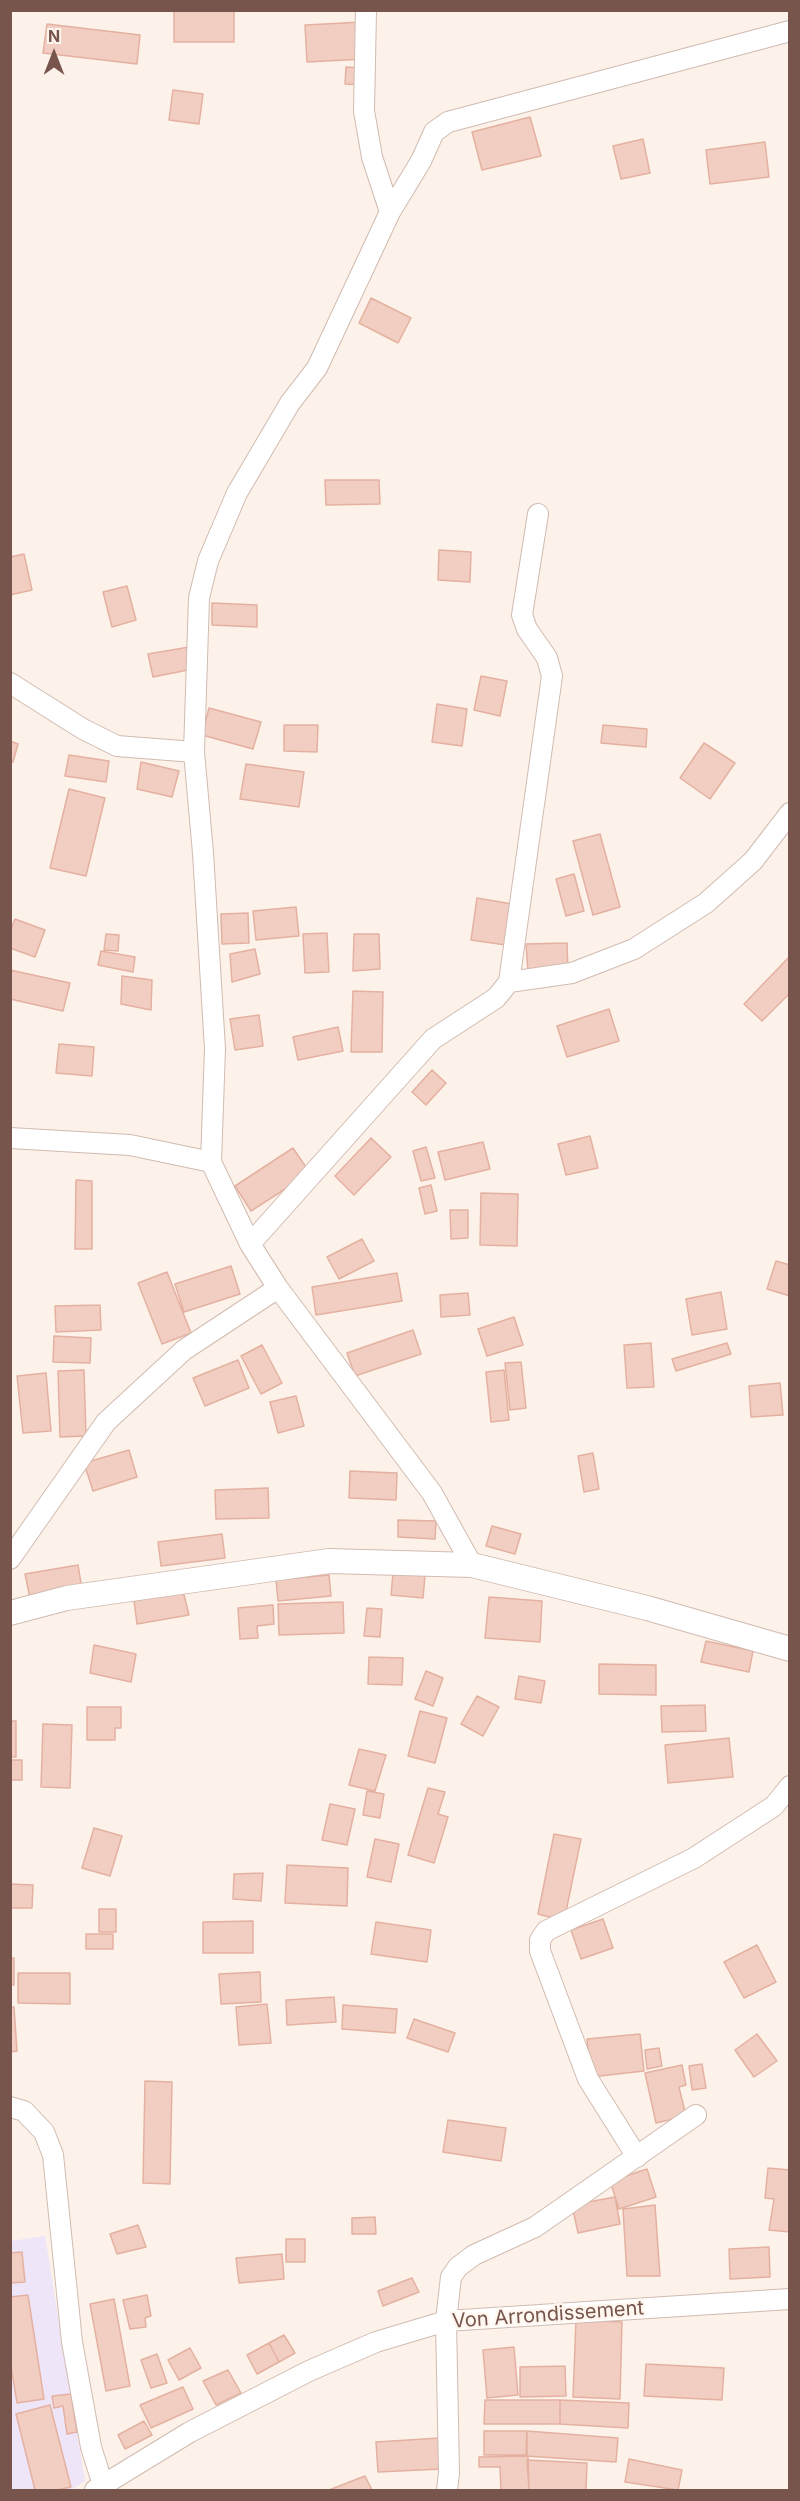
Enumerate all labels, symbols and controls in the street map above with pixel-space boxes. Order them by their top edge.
north arrow [24,24,84,84]
text: N [48,26,60,46]
street label: Von Arrondissement [451,2296,645,2334]

